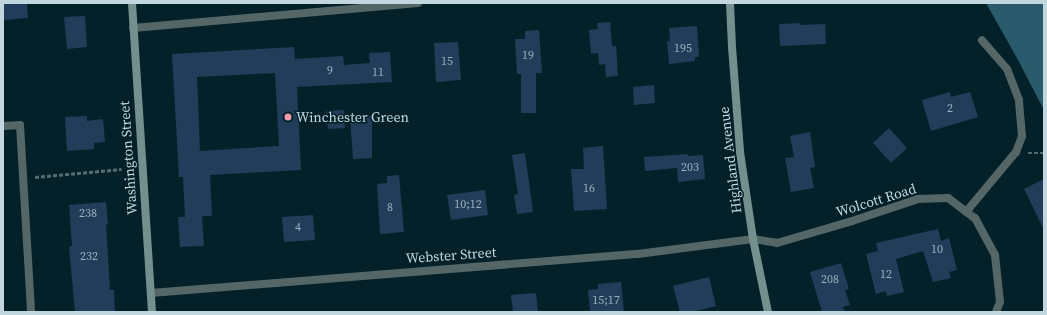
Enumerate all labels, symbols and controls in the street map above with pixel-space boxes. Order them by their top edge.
house number: 195 [674,42,692,56]
house number: 19 [522,49,534,63]
house number: 15 [441,55,453,69]
house number: 9 [327,64,333,78]
house number: 11 [372,66,384,80]
street label: Washington Street [116,101,140,215]
house number: 2 [947,102,953,116]
street label: Highland Avenue [715,106,745,214]
place label: Winchester Green [296,109,409,125]
marker: Winchester Green [283,112,293,122]
house number: 203 [681,161,699,175]
street label: Wolcott Road [834,180,918,220]
house number: 16 [583,182,595,196]
house number: 10;12 [454,198,482,212]
house number: 8 [387,201,393,215]
house number: 238 [79,207,97,221]
house number: 4 [295,221,301,235]
street label: Webster Street [405,243,497,267]
house number: 10 [931,243,943,257]
house number: 232 [80,250,98,264]
house number: 12 [880,268,892,282]
house number: 208 [821,273,839,287]
house number: 15;17 [592,294,620,308]

